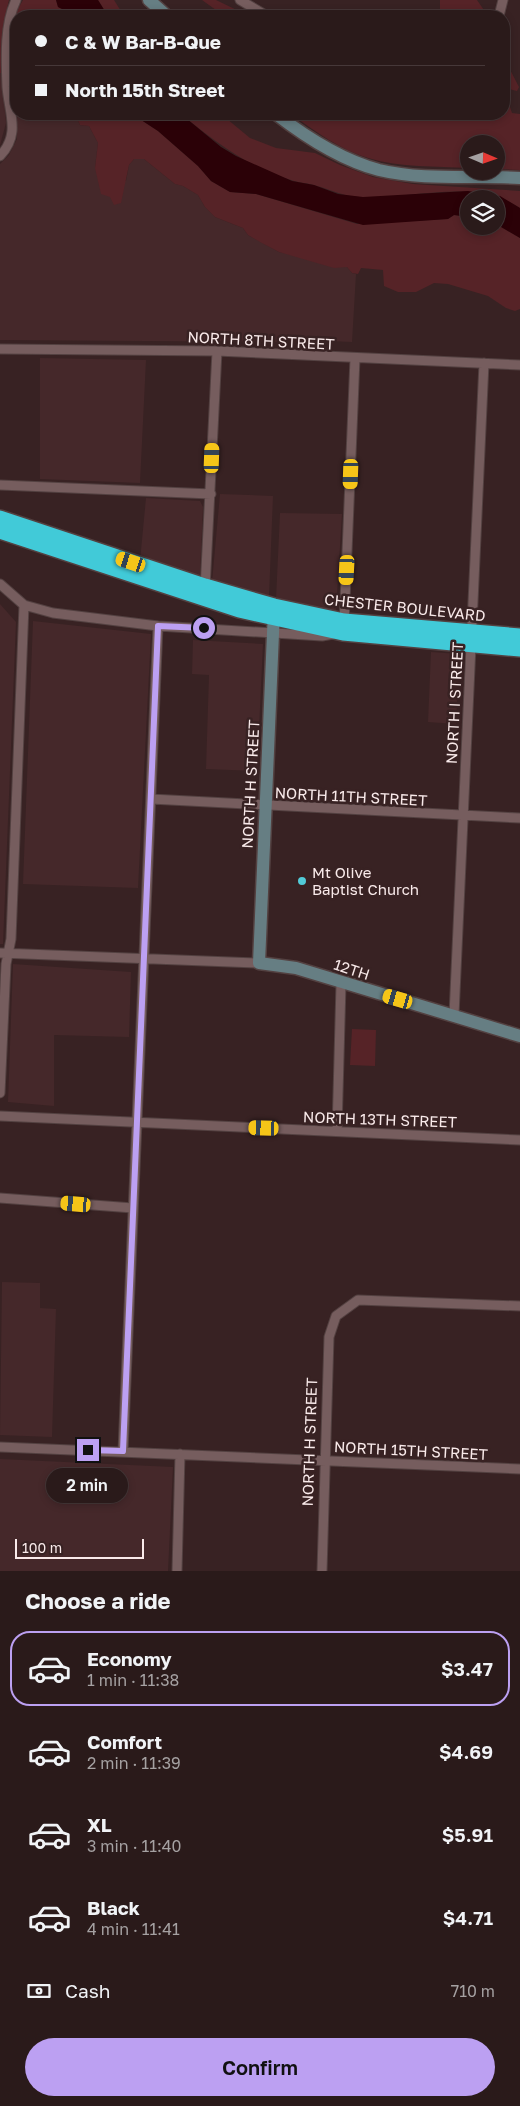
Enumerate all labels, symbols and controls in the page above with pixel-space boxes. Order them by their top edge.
text: C & W Bar-B-Que [65,30,221,53]
text: North 15th Street [65,78,225,101]
north arrow [460,135,505,180]
map controls [460,135,505,235]
button: layers [460,190,505,235]
street label: NORTH 8TH STREET [187,327,335,353]
car [203,443,220,473]
car [342,459,359,489]
car [114,550,147,574]
car [338,555,355,585]
street label: CHESTER BOULEVARD [324,590,486,624]
route start [193,617,215,639]
street label: NORTH I STREET [442,642,466,764]
street label: NORTH H STREET [238,719,262,849]
street label: NORTH 11TH STREET [274,783,428,809]
place label: Mt Olive Baptist Church [312,863,419,898]
marker: Mt Olive Baptist Church [296,875,308,887]
street label: 12TH [332,955,372,983]
car [381,988,414,1010]
street label: NORTH 13TH STREET [303,1107,457,1131]
car [248,1120,279,1136]
car [60,1195,91,1213]
street label: NORTH H STREET [298,1377,320,1507]
street label: NORTH 15TH STREET [334,1437,488,1463]
route end [77,1439,99,1461]
callout: 2 min [47,1468,129,1502]
text: 2 min [66,1475,108,1495]
scale bar [15,1536,144,1559]
text: 100 m [22,1539,62,1556]
text: Choose a ride [25,1587,171,1614]
icon: car [27,1646,72,1691]
text: Economy [87,1647,172,1670]
text: $3.47 [441,1657,493,1680]
text: 1 min · 11:38 [87,1670,179,1690]
icon: car [27,1729,72,1774]
text: Comfort [87,1730,162,1753]
text: $4.69 [439,1740,493,1763]
text: 2 min · 11:39 [87,1753,181,1773]
icon: car [27,1812,72,1857]
text: XL [87,1813,112,1836]
text: $5.91 [442,1823,493,1846]
text: 3 min · 11:40 [87,1836,181,1856]
icon: car [27,1895,72,1940]
text: Black [87,1896,140,1919]
text: $4.71 [443,1906,493,1929]
text: 4 min · 11:41 [87,1919,180,1939]
icon: cash [25,1977,53,2005]
text: Cash [65,1979,110,2002]
text: 710 m [451,1981,495,2001]
button: Confirm [25,2038,495,2096]

